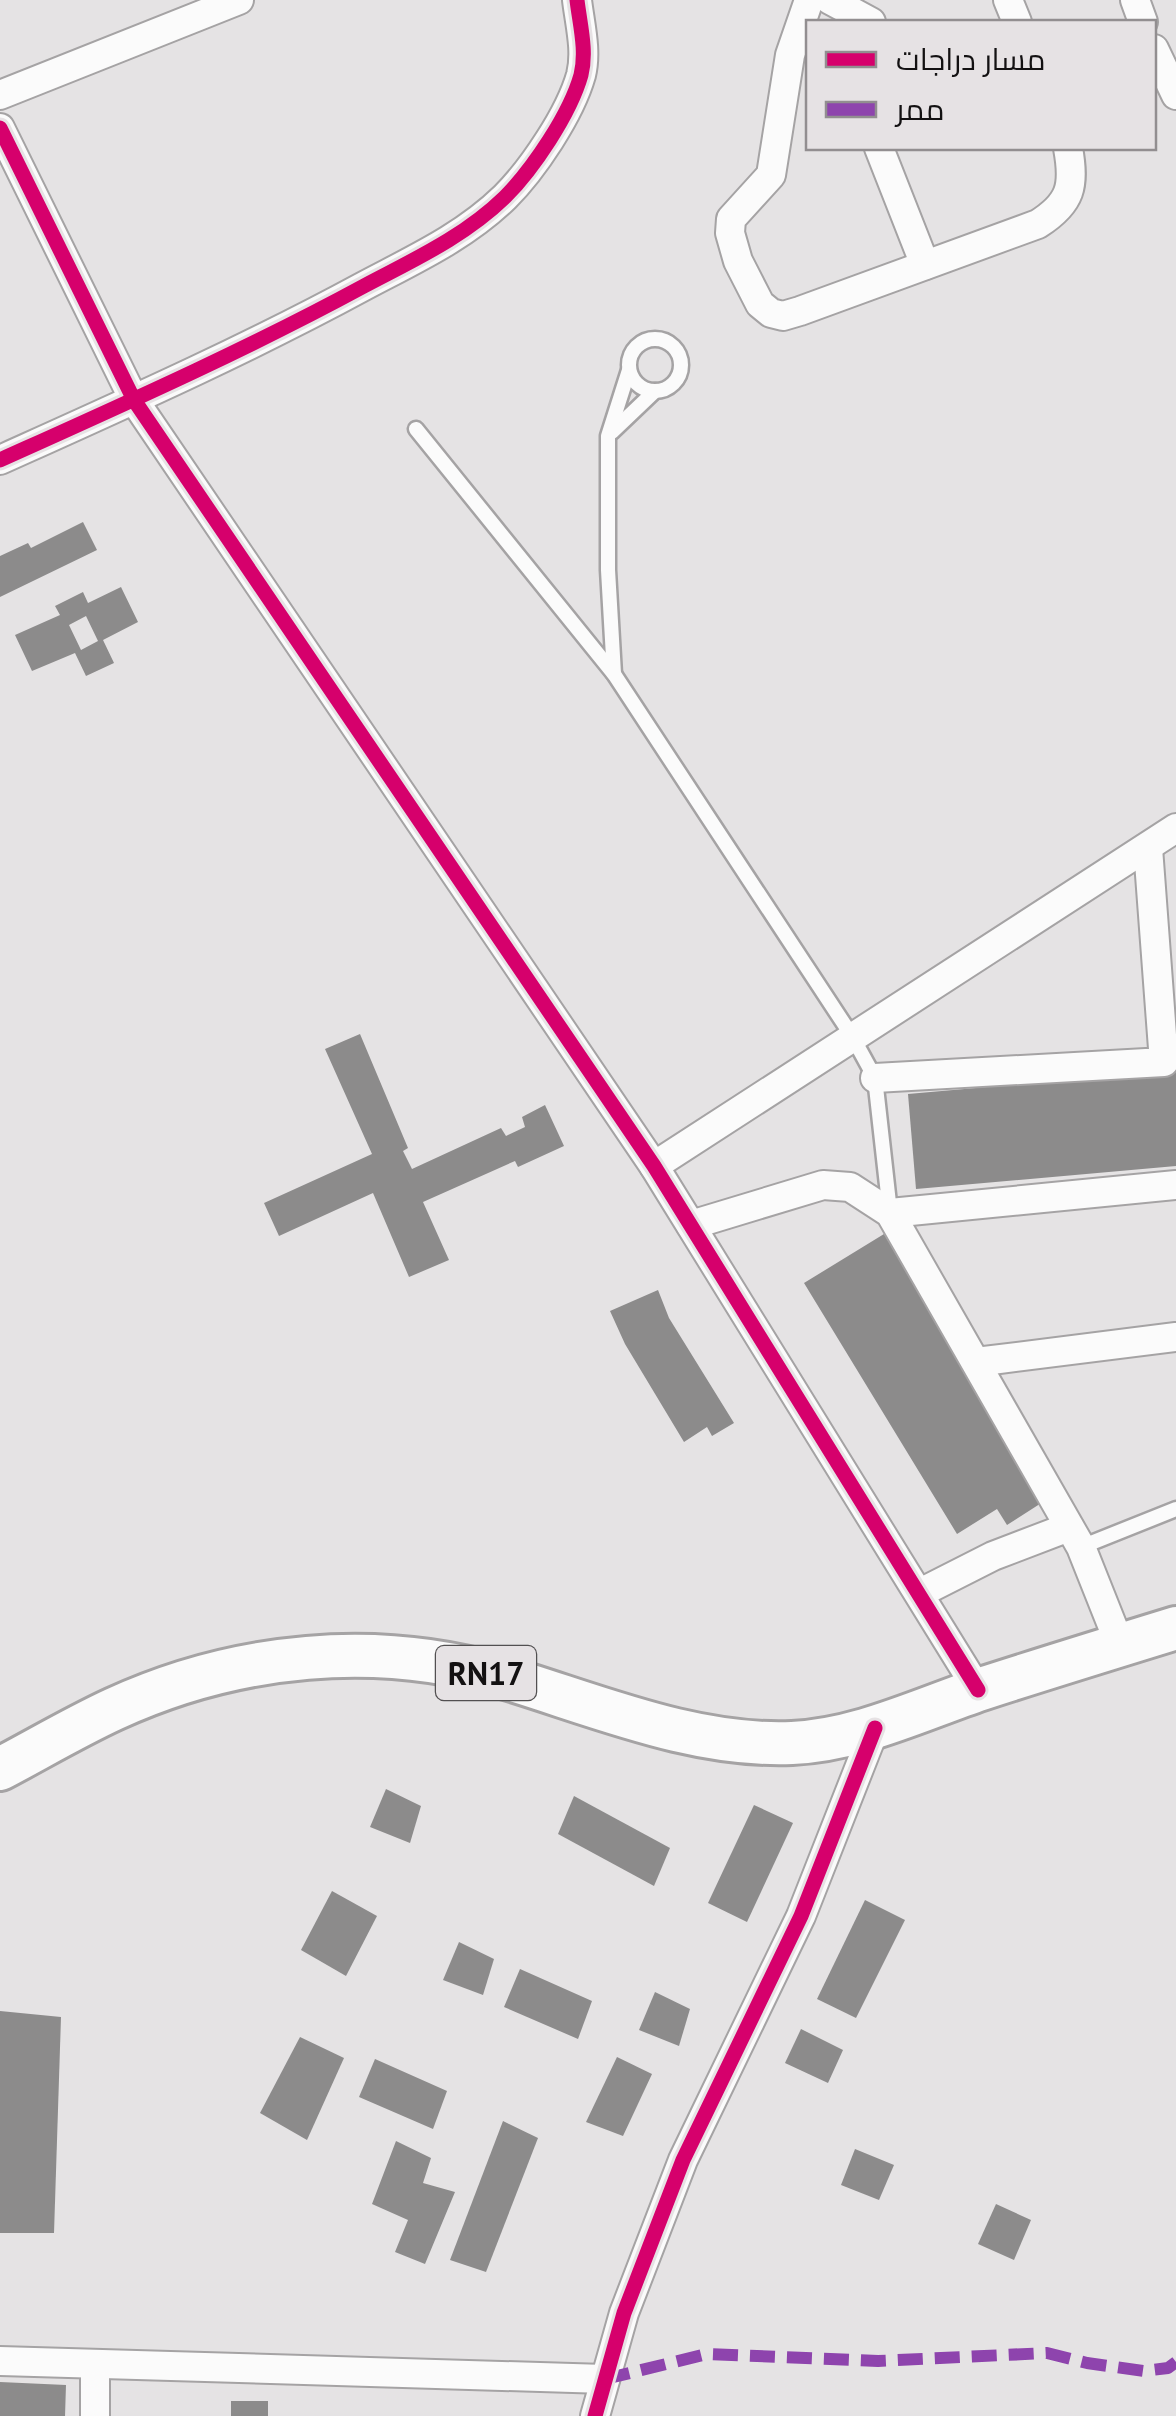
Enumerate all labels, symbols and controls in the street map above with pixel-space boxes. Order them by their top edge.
legend [806,20,1156,150]
text: مسار دراجات [896,39,1045,78]
text: ممر [894,89,945,128]
road number: RN17 [436,1646,536,1700]

